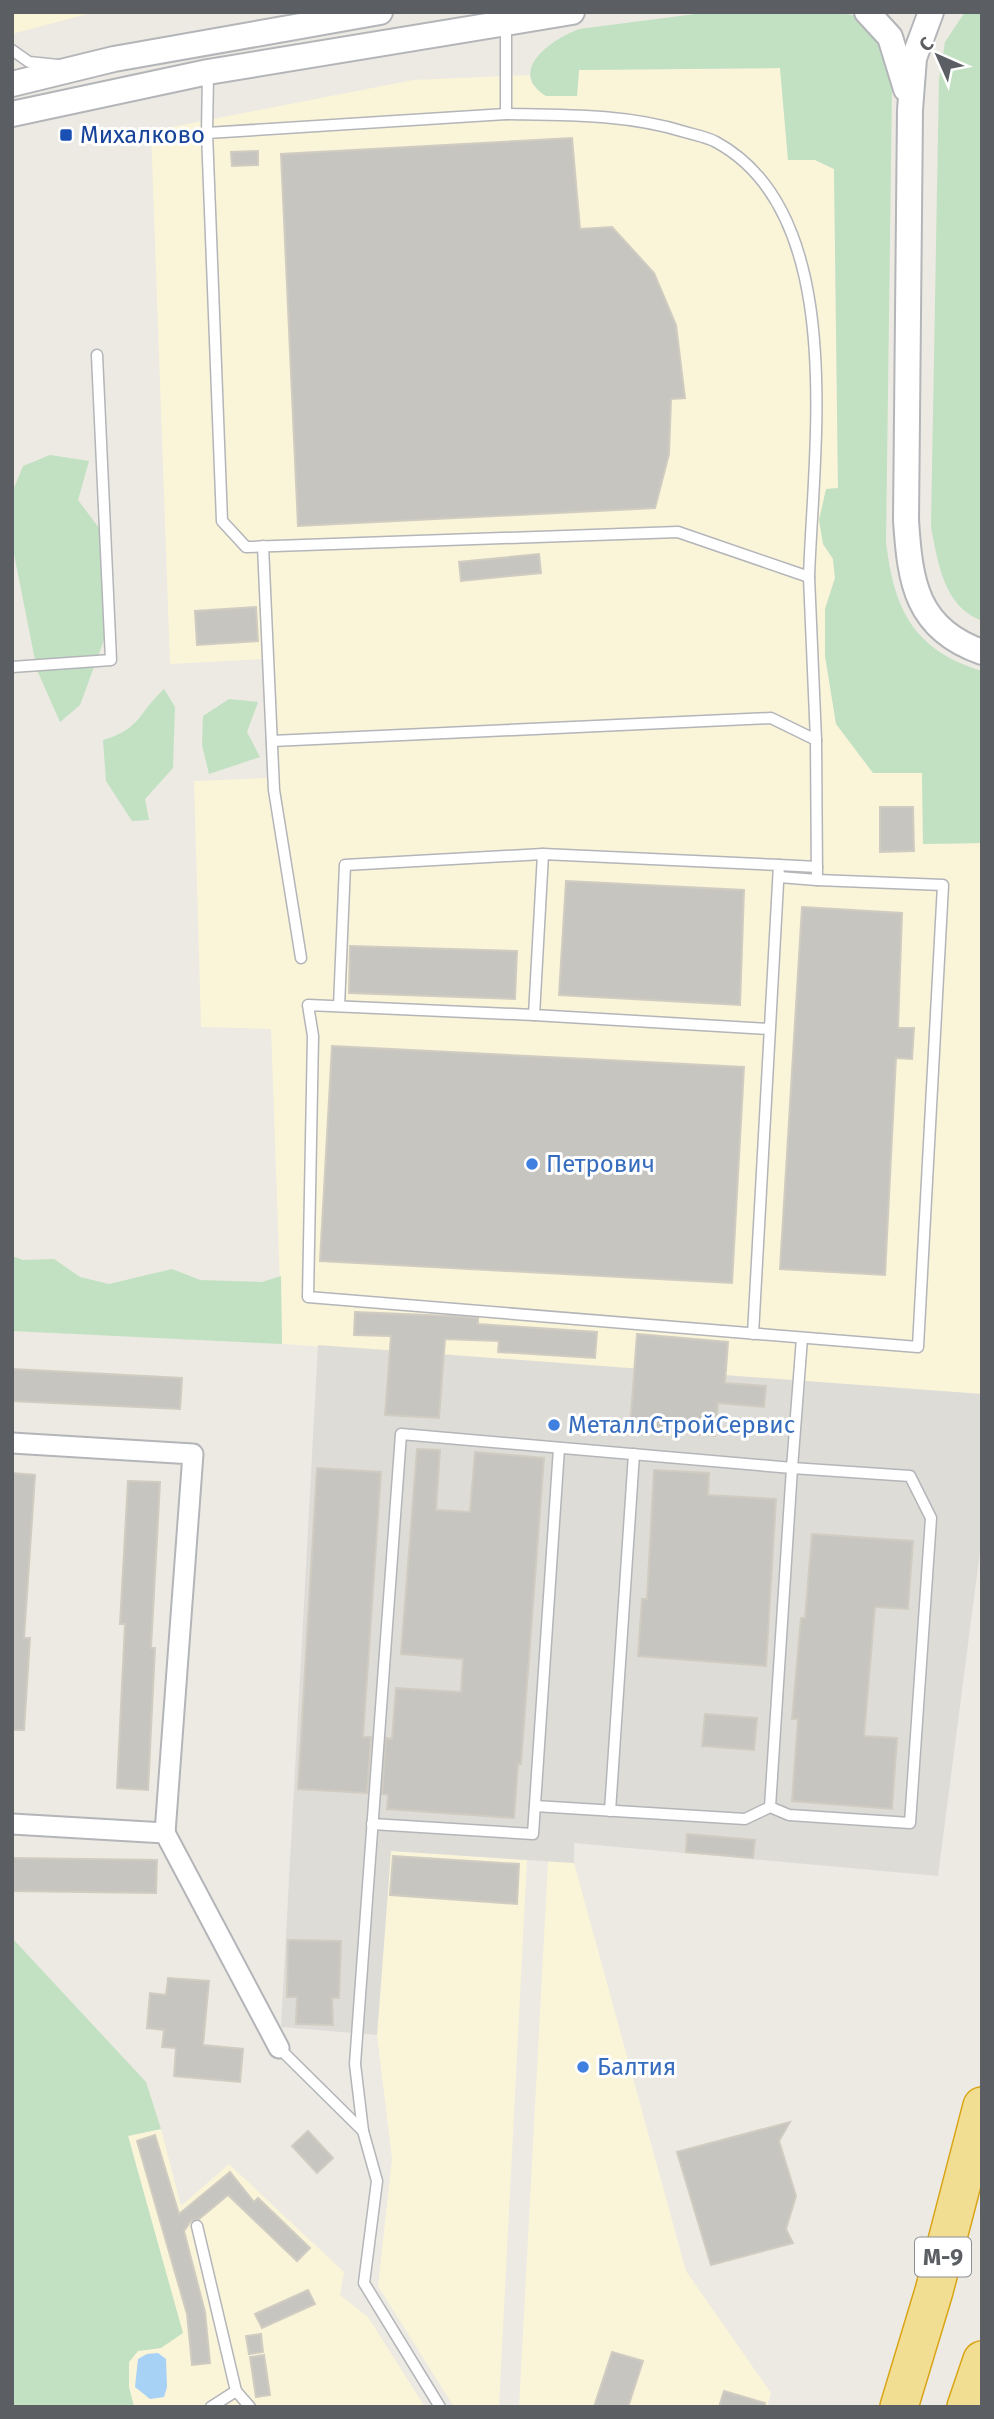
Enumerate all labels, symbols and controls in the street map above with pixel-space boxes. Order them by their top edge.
north arrow [903,21,973,91]
text: С [914,32,938,56]
place label: Михалково [80,121,205,149]
marker: Михалково [58,127,74,143]
place label: Петрович [546,1150,655,1178]
marker: Петрович [524,1156,540,1172]
place label: МеталлСтройСервис [568,1411,795,1439]
marker: МеталлСтройСервис [546,1417,562,1433]
place label: Балтия [597,2053,676,2081]
marker: Балтия [575,2059,591,2075]
road number: М-9 [915,2238,971,2276]

